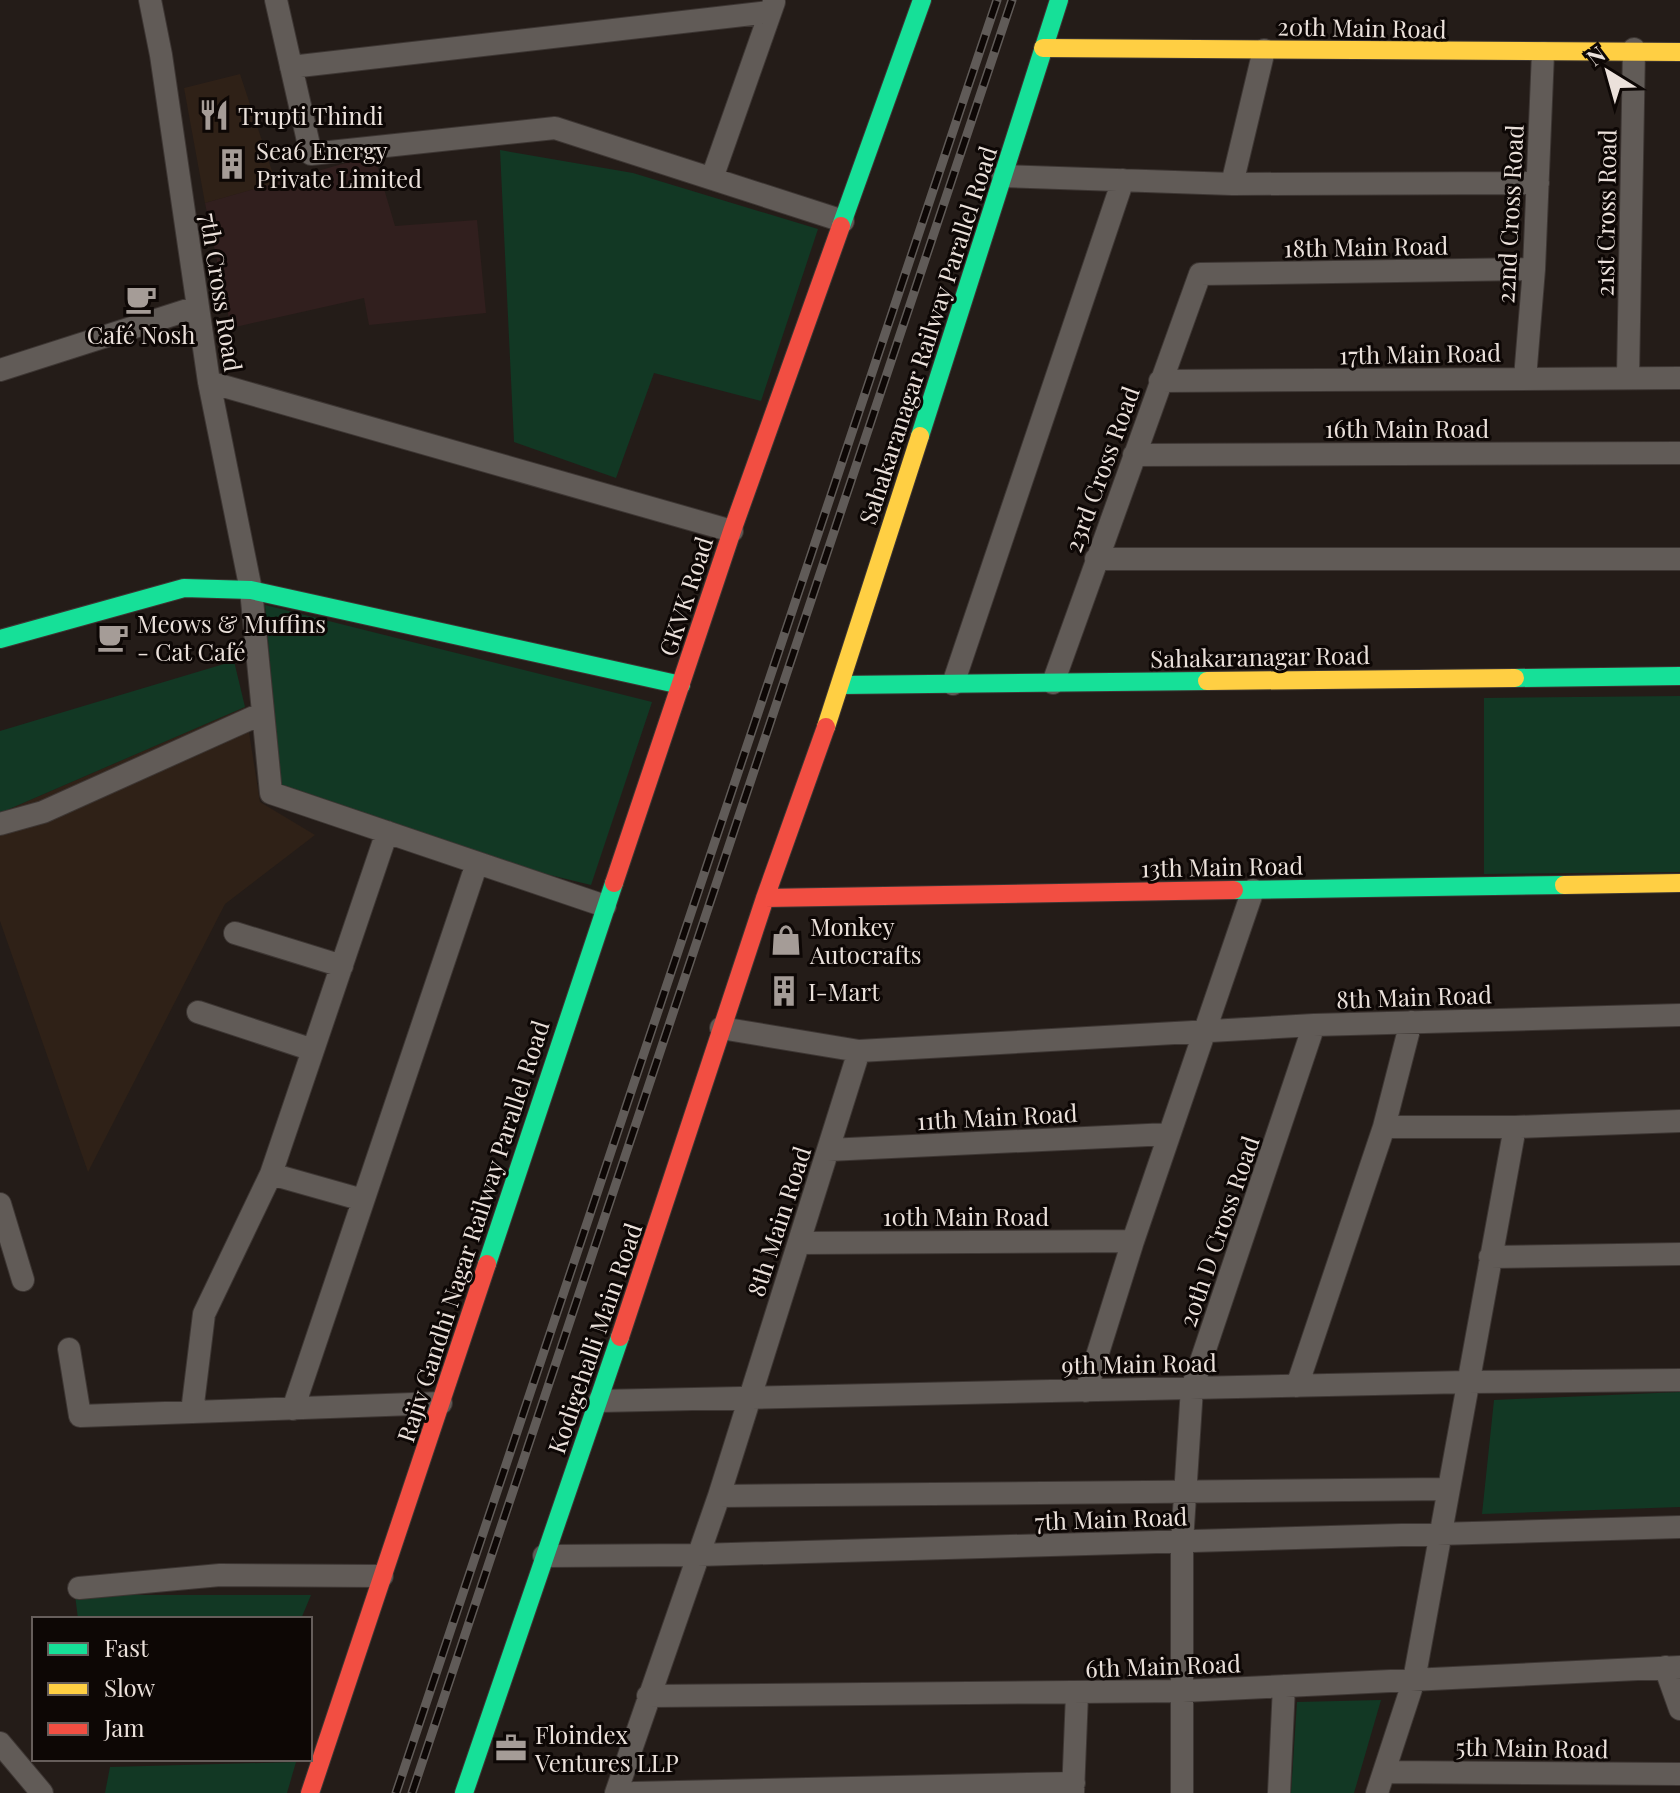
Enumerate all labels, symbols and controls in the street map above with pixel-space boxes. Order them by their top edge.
street label: 20th Main Road [1277,10,1447,44]
north arrow [1568,32,1648,112]
text: N [1580,38,1611,72]
restaurant icon: Trupti Thindi [197,98,231,132]
place label: Trupti Thindi [238,99,384,131]
street label: 22nd Cross Road [1488,124,1530,304]
street label: 21st Cross Road [1588,129,1622,297]
place label: Sea6 Energy Private Limited [256,134,422,194]
street label: Sahakaranagar Railway Parallel Road [851,142,1003,528]
building icon: Sea6 Energy Private Limited [215,147,249,181]
street label: 7th Cross Road [194,210,250,374]
street label: 18th Main Road [1283,229,1449,263]
cafe icon: Café Nosh [124,282,158,316]
place label: Café Nosh [87,318,195,350]
street label: 17th Main Road [1339,336,1501,370]
street label: 23rd Cross Road [1056,382,1146,556]
street label: 16th Main Road [1325,412,1489,444]
street label: GKVK Road [651,532,719,660]
place label: Meows & Muffins - Cat Café [137,607,326,667]
cafe icon: Meows & Muffins - Cat Café [96,620,130,654]
street label: Sahakaranagar Road [1150,638,1370,674]
street label: 13th Main Road [1140,849,1304,883]
place label: Monkey Autocrafts [809,910,921,970]
shop icon: Monkey Autocrafts [769,923,803,957]
building icon: I-Mart [767,974,801,1008]
place label: I-Mart [808,975,880,1007]
street label: 8th Main Road [1336,977,1492,1015]
street label: Rajiv Gandhi Nagar Railway Parallel Road [389,1016,555,1446]
street label: 11th Main Road [916,1096,1078,1136]
street label: 20th D Cross Road [1170,1131,1266,1331]
street label: 8th Main Road [739,1142,817,1300]
street label: 10th Main Road [883,1200,1049,1232]
street label: Kodigehalli Main Road [539,1218,649,1458]
street label: 9th Main Road [1061,1346,1217,1380]
street label: 7th Main Road [1034,1499,1188,1537]
legend [32,1617,312,1761]
text: Fast [104,1631,149,1663]
street label: 6th Main Road [1085,1646,1241,1684]
text: Slow [104,1671,156,1703]
text: Jam [103,1711,145,1743]
place label: Floindex Ventures LLP [534,1718,679,1778]
street label: 5th Main Road [1455,1730,1609,1764]
office icon: Floindex Ventures LLP [494,1731,528,1765]

